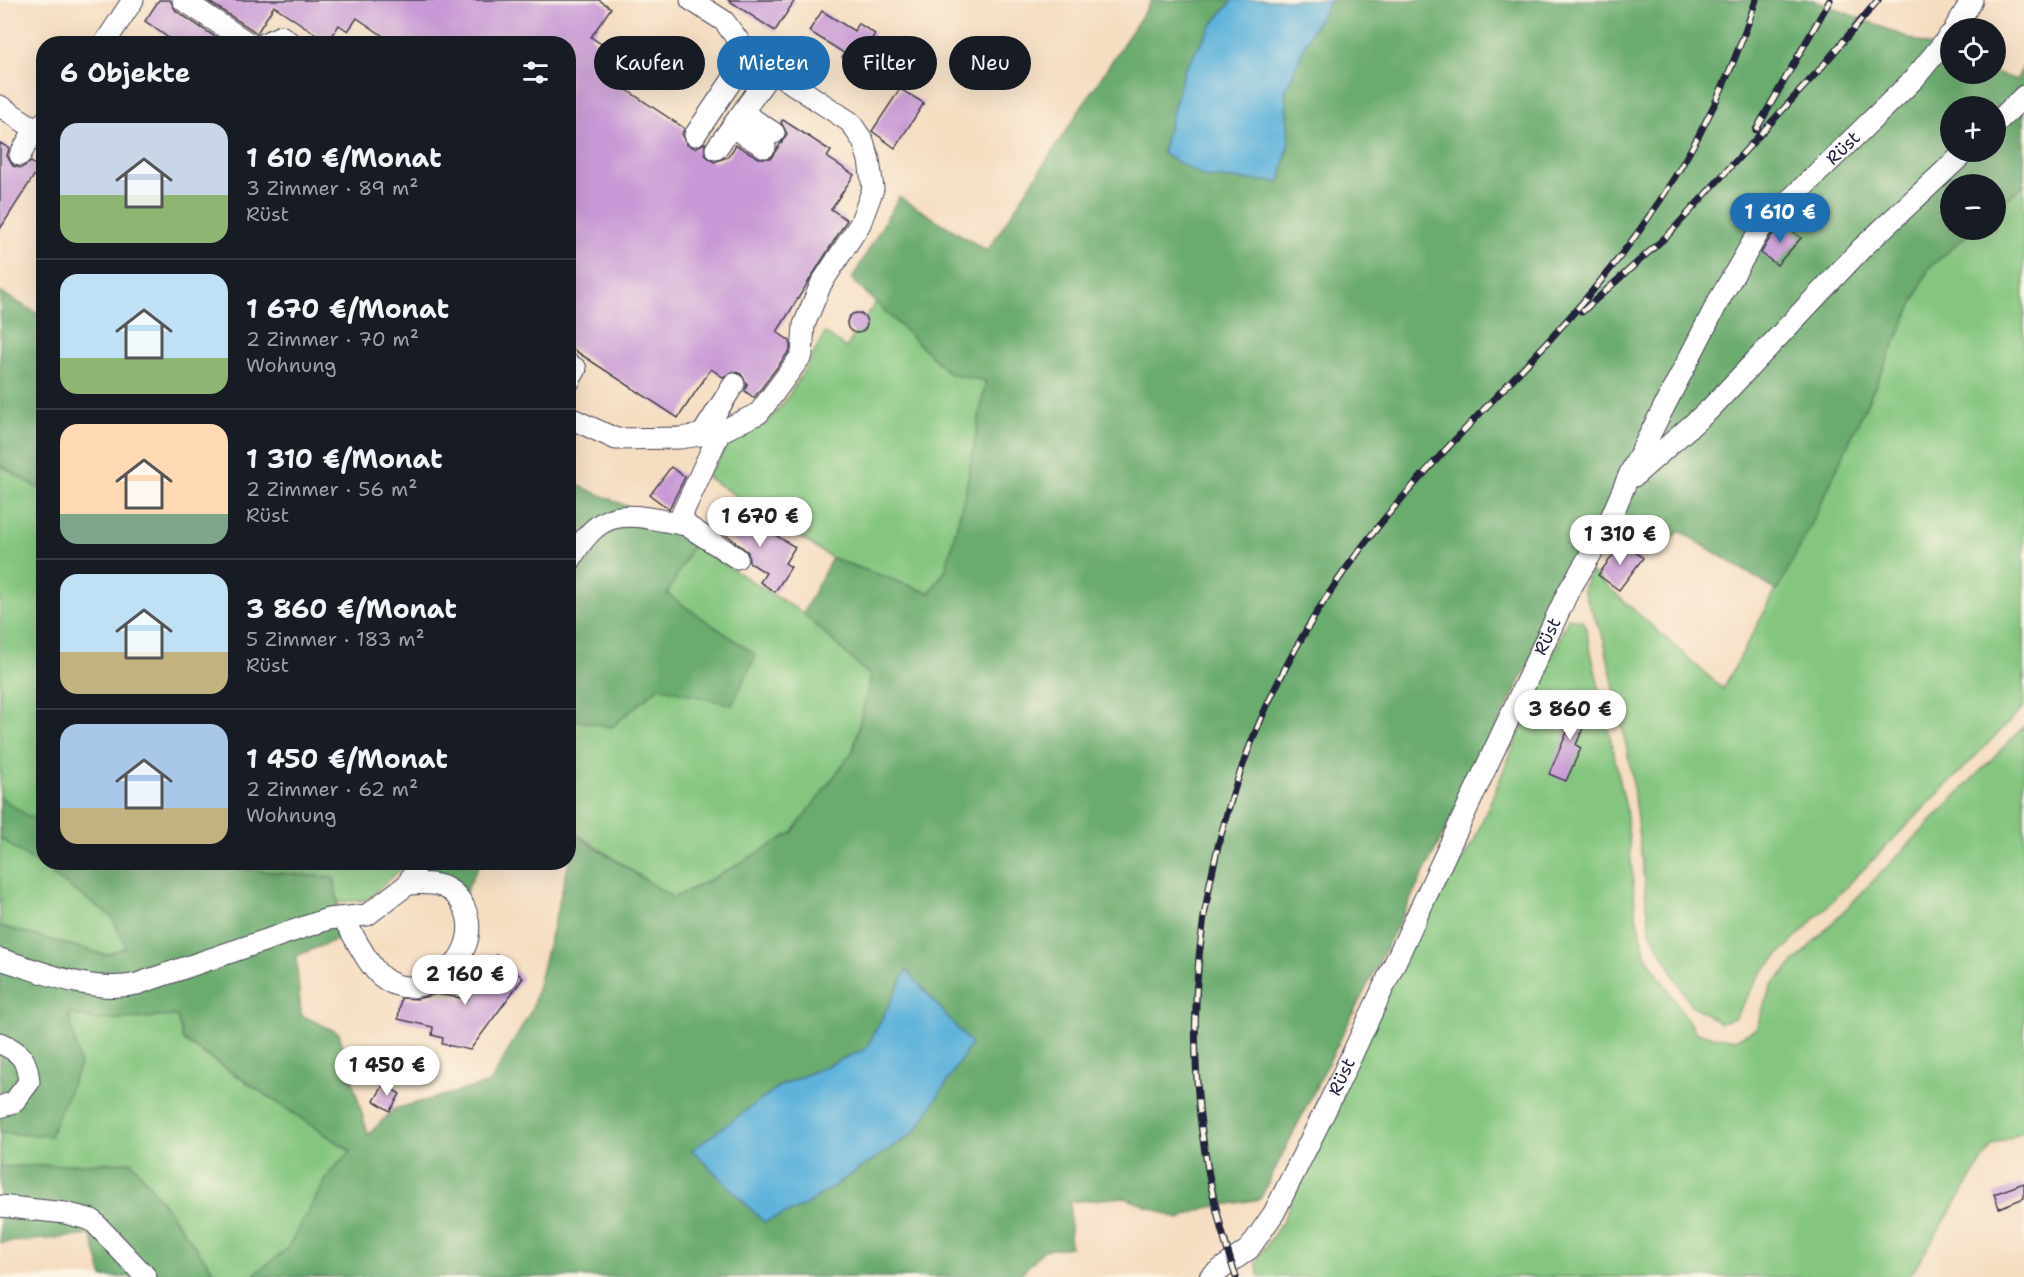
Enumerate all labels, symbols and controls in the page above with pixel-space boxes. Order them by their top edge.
map controls [1940,18,2006,240]
button: locate [1940,18,2006,84]
chip: Kaufen [594,36,705,90]
chip: Mieten [717,36,830,90]
chip: Filter [842,36,937,90]
chip: Neu [949,36,1031,90]
text: 6 Objekte [60,55,190,90]
icon: filters [519,56,552,89]
button: + [1940,96,2006,162]
street label: Rüst [1821,126,1866,170]
text: 1 610 €/Monat [246,140,442,175]
icon: home [108,147,180,219]
button: − [1940,174,2006,240]
text: 3 Zimmer · 89 m² [246,175,418,201]
pin: 1 610 € [1725,193,1835,244]
text: 1 610 € [1744,199,1816,225]
text: Rüst [246,201,289,227]
text: 1 670 €/Monat [246,291,449,326]
icon: home [108,298,180,370]
text: 2 Zimmer · 70 m² [246,326,419,352]
text: Wohnung [246,352,337,378]
text: 1 310 €/Monat [246,441,443,476]
icon: home [108,448,180,520]
text: 2 Zimmer · 56 m² [246,476,417,502]
pin: 1 670 € [705,497,815,548]
text: Rüst [246,502,289,528]
text: 1 670 € [721,503,799,529]
pin: 1 310 € [1565,515,1675,566]
text: 1 310 € [1584,521,1656,547]
text: 3 860 €/Monat [246,591,457,626]
icon: home [108,598,180,670]
street label: Rüst [1528,614,1566,659]
text: 5 Zimmer · 183 m² [246,626,425,652]
text: Rüst [246,652,289,678]
pin: 3 860 € [1515,690,1625,741]
text: 3 860 € [1528,696,1612,722]
text: 1 450 €/Monat [246,741,448,776]
icon: home [108,748,180,820]
text: 2 Zimmer · 62 m² [246,776,418,802]
text: Wohnung [246,802,337,828]
pin: 2 160 € [410,955,520,1006]
text: 2 160 € [426,961,504,987]
pin: 1 450 € [332,1046,442,1097]
text: 1 450 € [349,1052,425,1078]
street label: Rüst [1323,1054,1361,1099]

